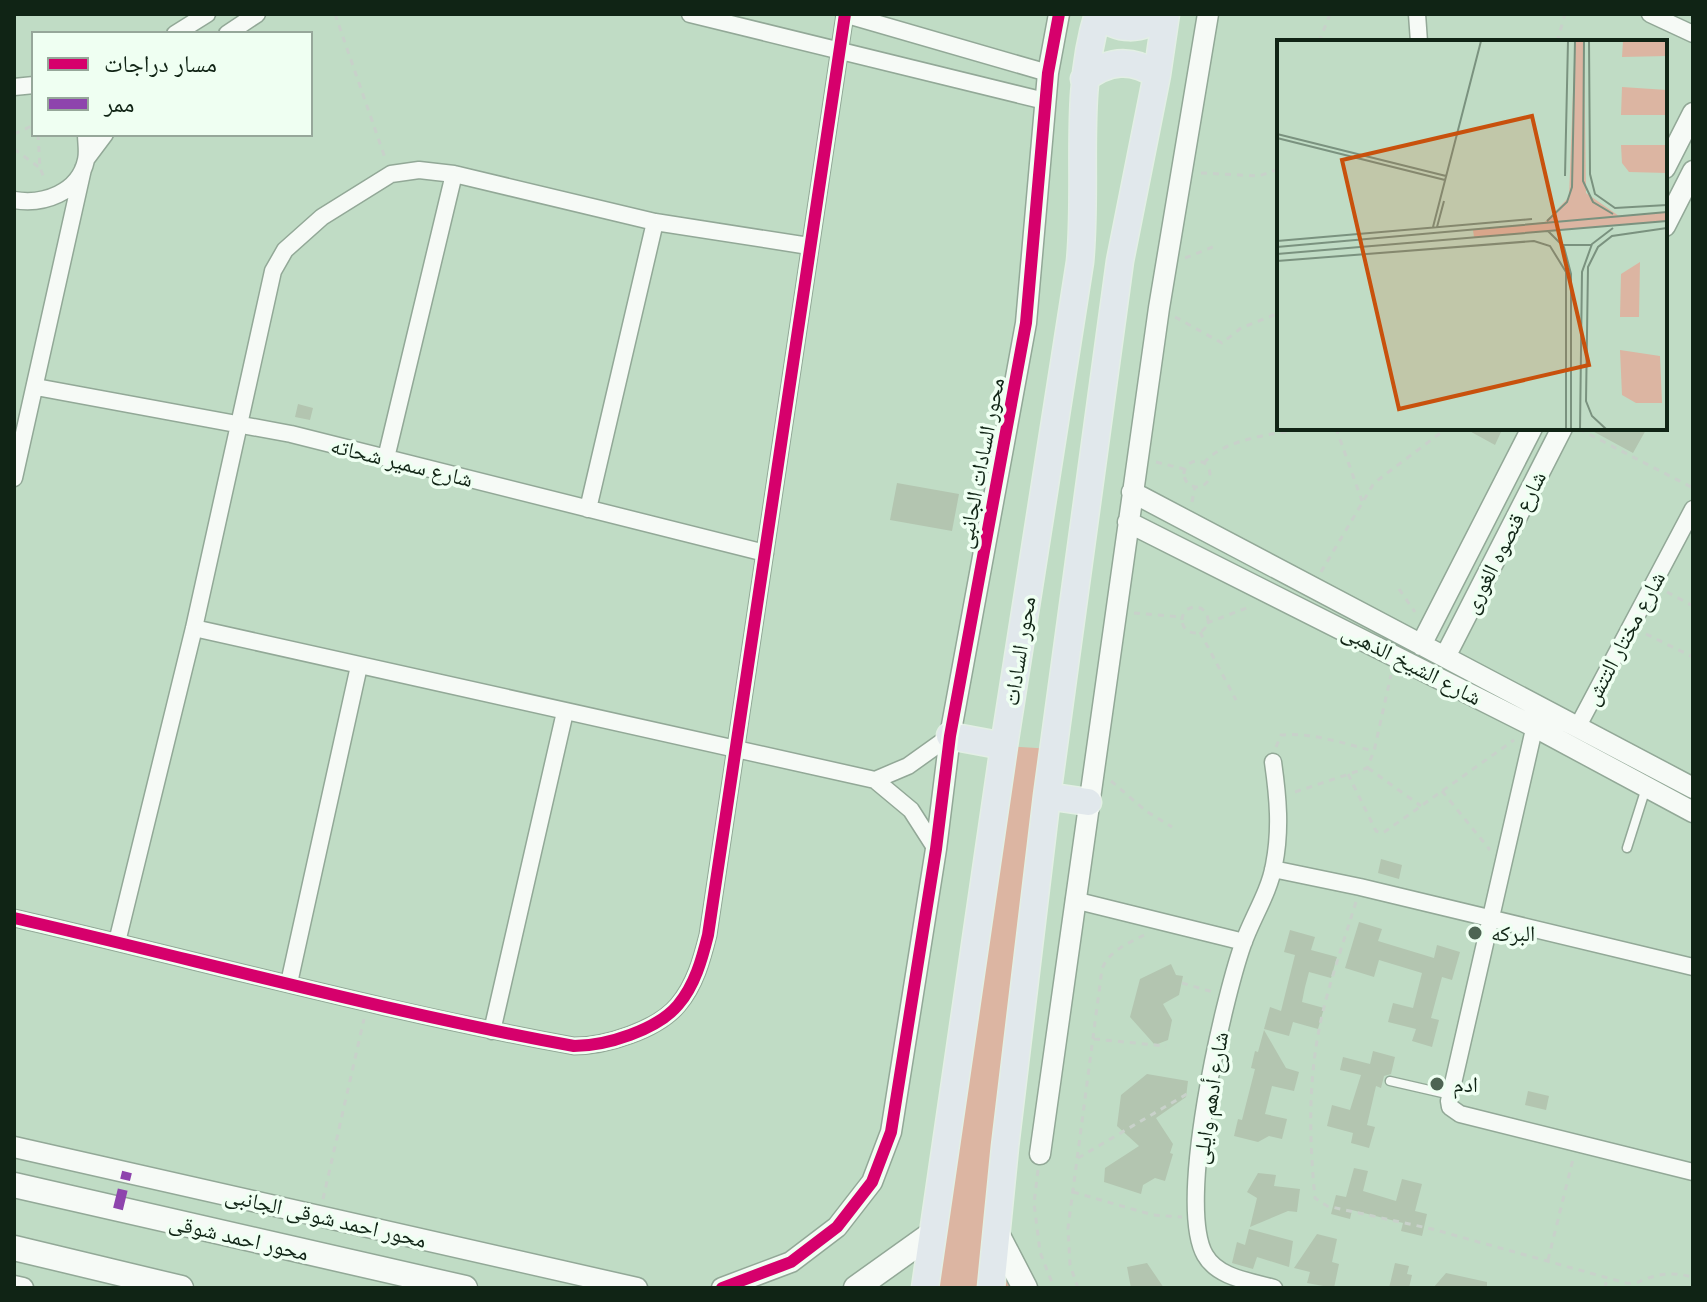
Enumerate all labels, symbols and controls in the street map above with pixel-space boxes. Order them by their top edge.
legend [32,32,312,136]
inset map [1277,40,1667,430]
text: مسار دراجات [104,46,217,78]
text: ممر [103,86,135,118]
street label: محور السادات الجانبى [948,375,1010,551]
street label: شارع سمير شحاته [328,429,476,493]
street label: شارع قنصوه الغورى [1454,465,1552,618]
street label: شارع مختار التتش [1575,565,1671,710]
street label: محور السادات [995,594,1041,708]
street label: شارع الشيخ الذهبى [1338,615,1487,711]
place label: البركه [1491,917,1535,947]
marker: البركه [1466,924,1484,942]
street label: شارع أدهم وايلى [1184,1030,1235,1166]
place label: ادم [1453,1068,1478,1099]
marker: ادم [1428,1075,1446,1093]
street label: محور احمد شوقى الجانبى [223,1181,429,1253]
street label: محور احمد شوقى [167,1208,311,1266]

